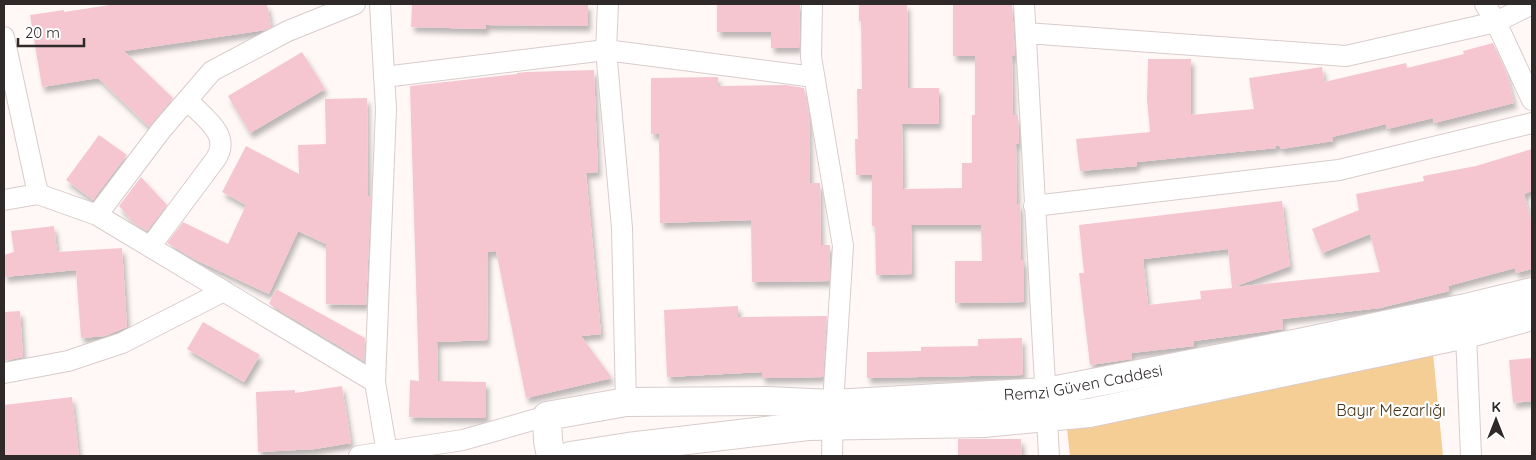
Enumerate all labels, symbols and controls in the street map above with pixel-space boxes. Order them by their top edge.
scale bar [18,15,84,47]
text: 20 m [25,23,60,42]
street label: Remzi Güven Caddesi [1003,360,1164,404]
north arrow [1471,395,1521,445]
text: K [1491,398,1501,416]
park label: Bayır Mezarlığı [1336,400,1446,420]

